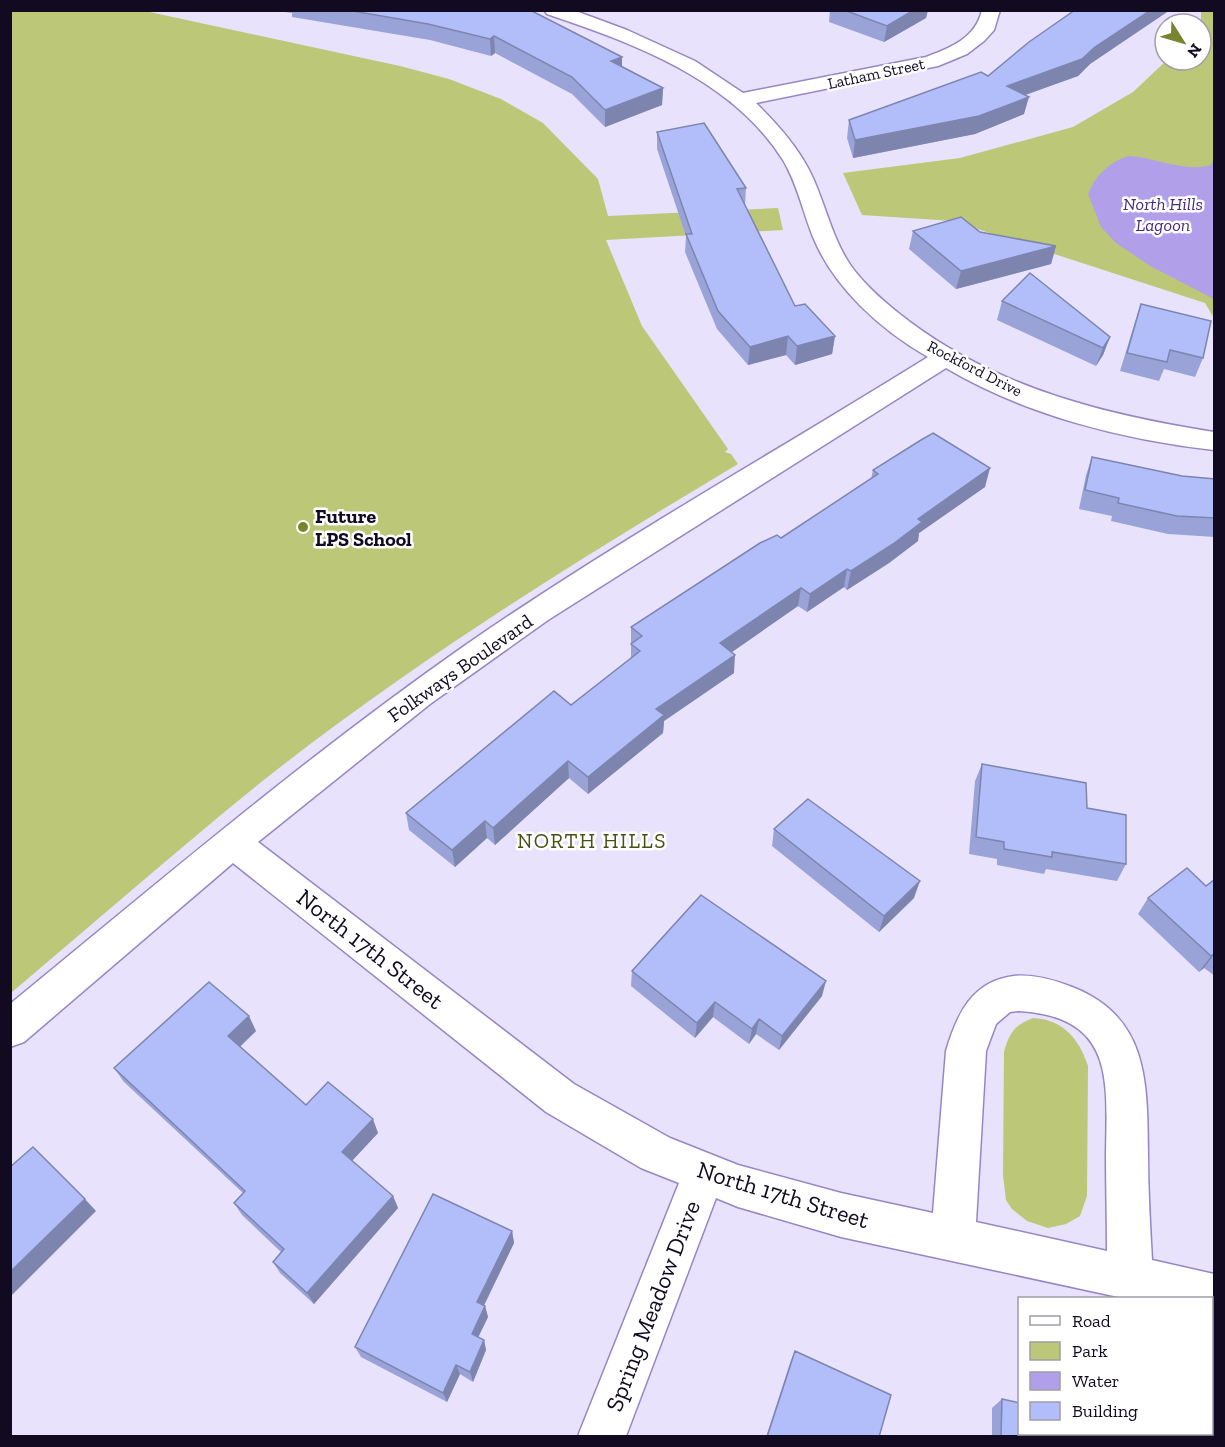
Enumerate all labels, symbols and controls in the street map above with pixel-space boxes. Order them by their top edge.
north arrow [1153,12,1213,72]
text: N [1183,40,1206,61]
street label: Latham Street [826,54,926,93]
water label: North Hills Lagoon [1123,193,1203,236]
street label: Rockford Drive [924,336,1025,400]
place label: Future LPS School [315,504,412,551]
marker: Future LPS School [296,520,310,534]
street label: Folkways Boulevard [383,609,537,727]
district label: NORTH HILLS [517,828,667,853]
street label: North 17th Street [291,882,449,1015]
street label: North 17th Street [694,1155,873,1234]
street label: Spring Meadow Drive [599,1196,706,1415]
legend [1018,1297,1213,1435]
text: Road [1072,1310,1111,1332]
text: Park [1072,1340,1108,1362]
text: Water [1072,1370,1119,1392]
text: Building [1072,1400,1138,1422]

